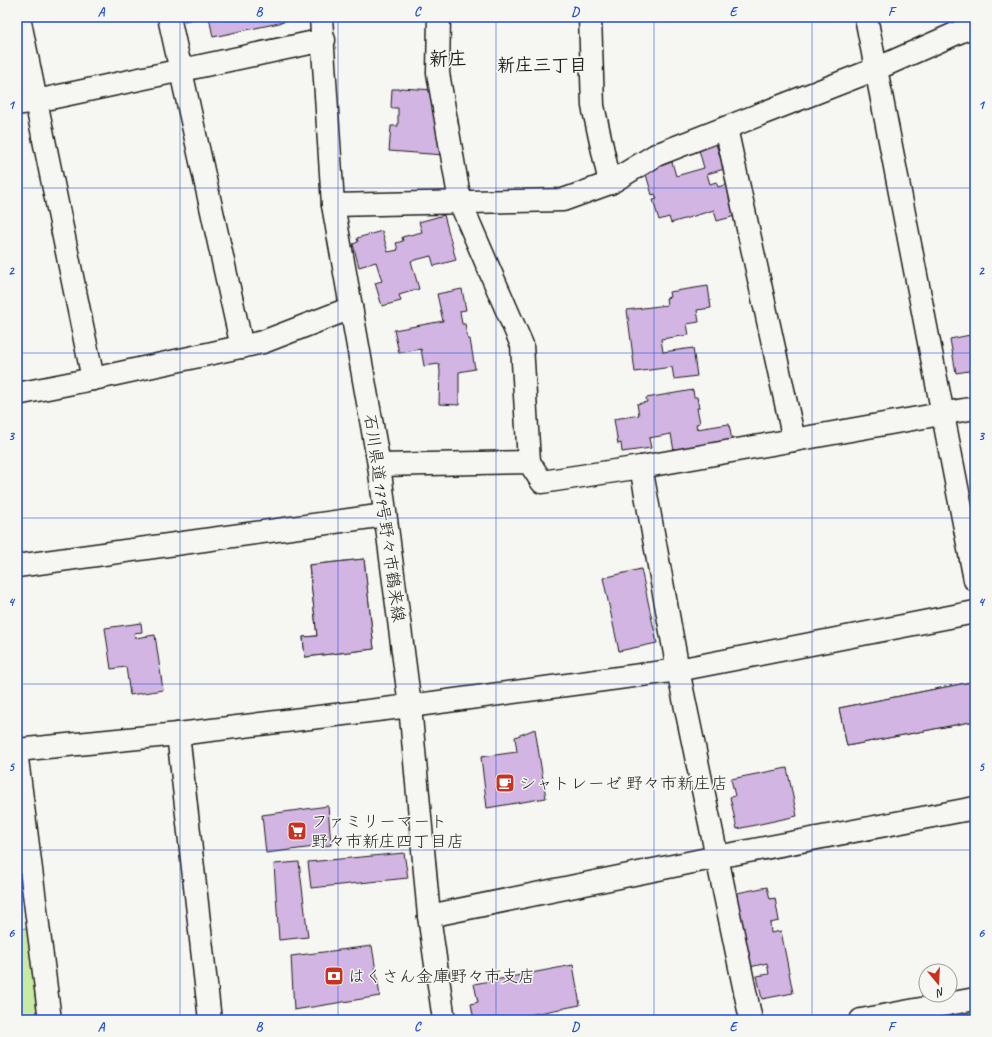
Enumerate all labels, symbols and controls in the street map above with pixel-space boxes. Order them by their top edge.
text: A [98,4,106,20]
text: B [256,4,264,20]
text: C [414,4,422,20]
text: D [571,4,580,20]
text: E [730,4,739,20]
text: F [888,4,897,20]
district label: 新庄 [429,47,467,71]
district label: 新庄三丁目 [497,54,587,76]
text: 1 [8,97,16,113]
text: 1 [978,97,986,113]
text: 2 [8,263,15,279]
text: 2 [978,263,985,279]
street label: 石川県道179号野々市鶴来線 [359,413,410,623]
text: 3 [8,428,15,444]
text: 3 [978,428,985,444]
text: 4 [8,594,16,610]
text: 4 [978,594,986,610]
text: 5 [8,759,15,775]
text: 5 [978,759,985,775]
cafe icon: シャトレーゼ 野々市新庄店 [494,772,516,794]
place label: シャトレーゼ 野々市新庄店 [519,773,728,794]
place label: ファミリーマート 野々市新庄四丁目店 [311,811,464,852]
supermarket icon: ファミリーマート 野々市新庄四丁目店 [286,820,308,842]
text: 6 [8,925,15,941]
text: 6 [978,925,985,941]
north arrow [918,963,958,1003]
bank icon: はくさん金庫野々市支店 [323,965,345,987]
place label: はくさん金庫野々市支店 [348,966,535,987]
text: N [934,985,946,1001]
text: A [98,1019,106,1035]
text: B [256,1019,264,1035]
text: C [414,1019,422,1035]
text: D [571,1019,580,1035]
text: E [730,1019,739,1035]
text: F [888,1019,897,1035]

